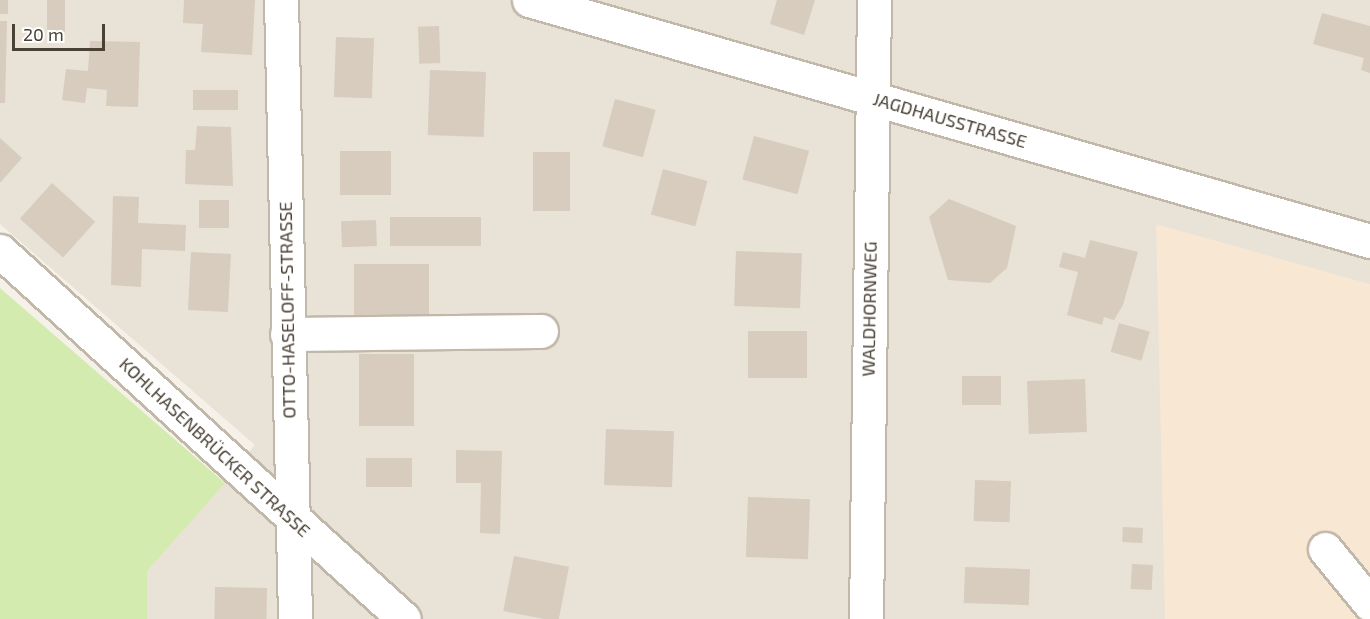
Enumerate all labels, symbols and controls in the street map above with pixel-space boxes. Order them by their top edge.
scale bar [15,12,108,50]
text: 20 m [23,23,64,45]
street label: JAGDHAUSSTRASSE [871,88,1029,152]
street label: OTTO-HASELOFF-STRASSE [274,201,300,419]
street label: WALDHORNWEG [857,241,881,377]
street label: KOHLHASENBRÜCKER STRASSE [115,353,315,541]

